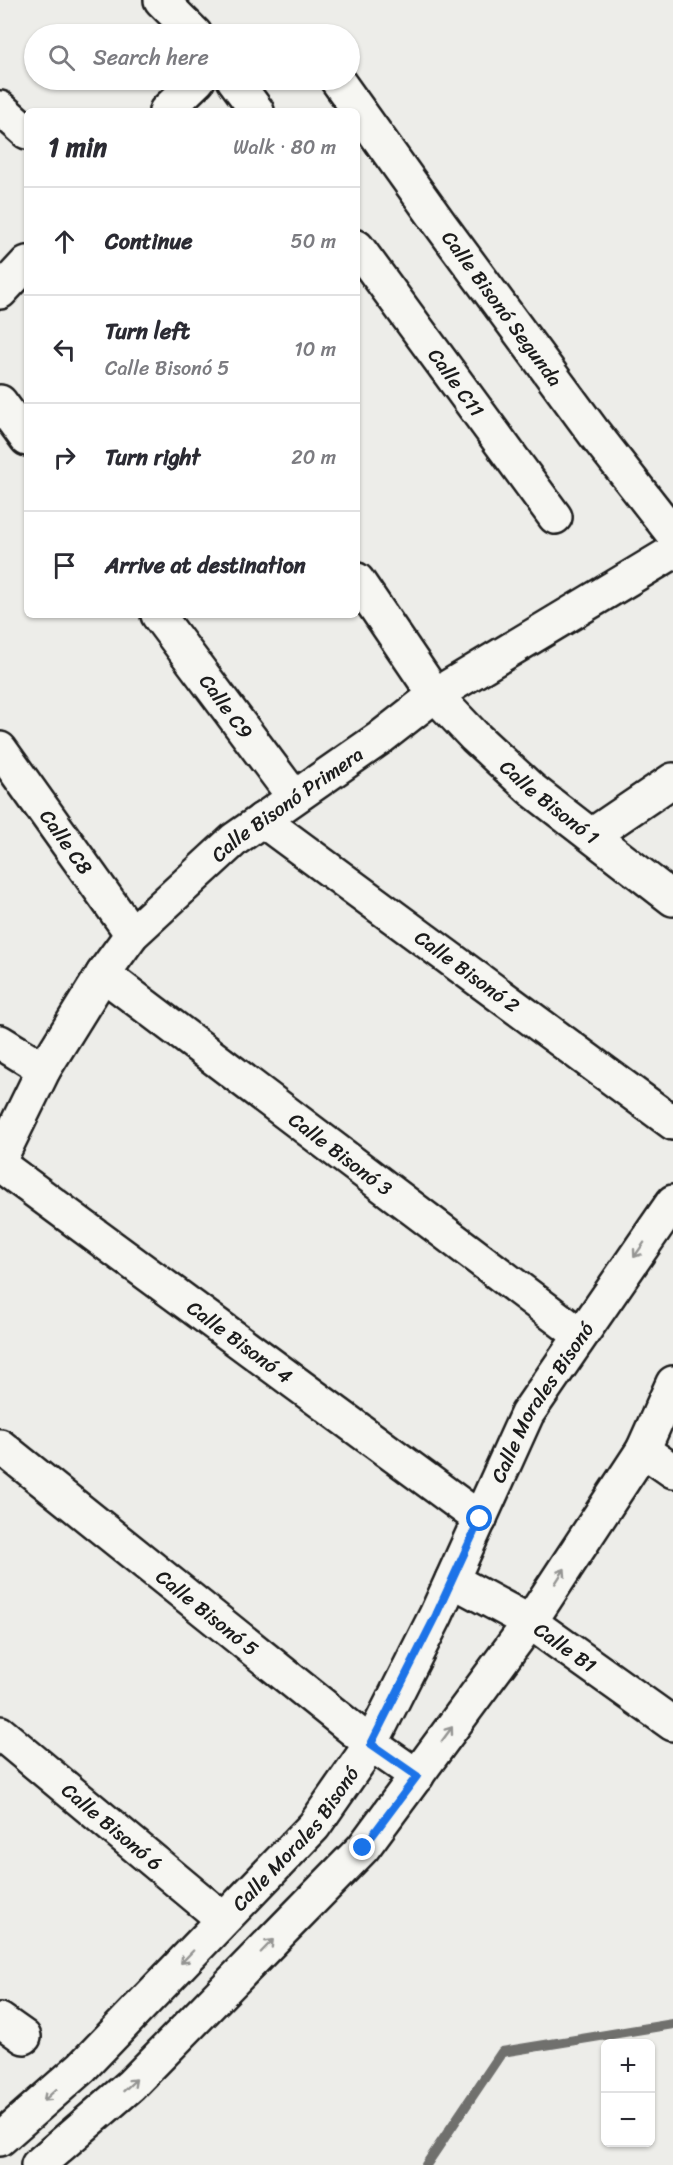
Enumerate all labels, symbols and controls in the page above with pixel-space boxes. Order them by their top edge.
search box [24,24,360,90]
text: Search here [93,38,209,77]
icon: search [45,41,78,74]
text: 1 min [48,124,107,170]
text: Walk · 80 m [233,130,336,165]
text: Continue [105,222,193,261]
street label: Calle Bisonó Segunda [433,223,572,394]
text: 50 m [291,224,336,259]
icon: ahead [48,225,81,258]
text: Turn left [105,312,190,351]
text: 10 m [294,332,336,367]
icon: left [48,333,81,366]
street label: Calle C11 [419,340,494,425]
text: Calle Bisonó 5 [105,351,229,386]
text: Turn right [105,438,200,477]
text: 20 m [291,440,336,475]
icon: right [48,441,81,474]
text: Arrive at destination [105,546,306,585]
icon: arrive [48,549,81,582]
street label: Calle C9 [190,666,262,747]
street label: Calle Bisonó Primera [202,737,371,871]
street label: Calle Bisonó 1 [491,750,607,854]
street label: Calle C8 [30,802,102,882]
street label: Calle Bisonó 2 [407,920,528,1022]
street label: Calle Bisonó 3 [281,1103,400,1205]
one-way arrow [633,1241,645,1257]
street label: Calle Bisonó 4 [179,1291,300,1393]
street label: Calle Morales Bisonó [481,1314,604,1489]
route start [466,1505,492,1531]
street label: Calle Bisonó 5 [148,1560,267,1665]
one-way arrow [554,1568,566,1584]
street label: Calle B1 [526,1612,604,1682]
one-way arrow [441,1727,453,1743]
street label: Calle Morales Bisonó [223,1758,369,1919]
street label: Calle Bisonó 6 [53,1773,171,1880]
route end [349,1834,375,1860]
one-way arrow [260,1939,274,1954]
one-way arrow [180,1949,194,1964]
map controls [601,2039,655,2147]
button: + [601,2039,655,2093]
one-way arrow [123,2078,138,2093]
one-way arrow [43,2088,58,2102]
button: − [601,2093,655,2147]

